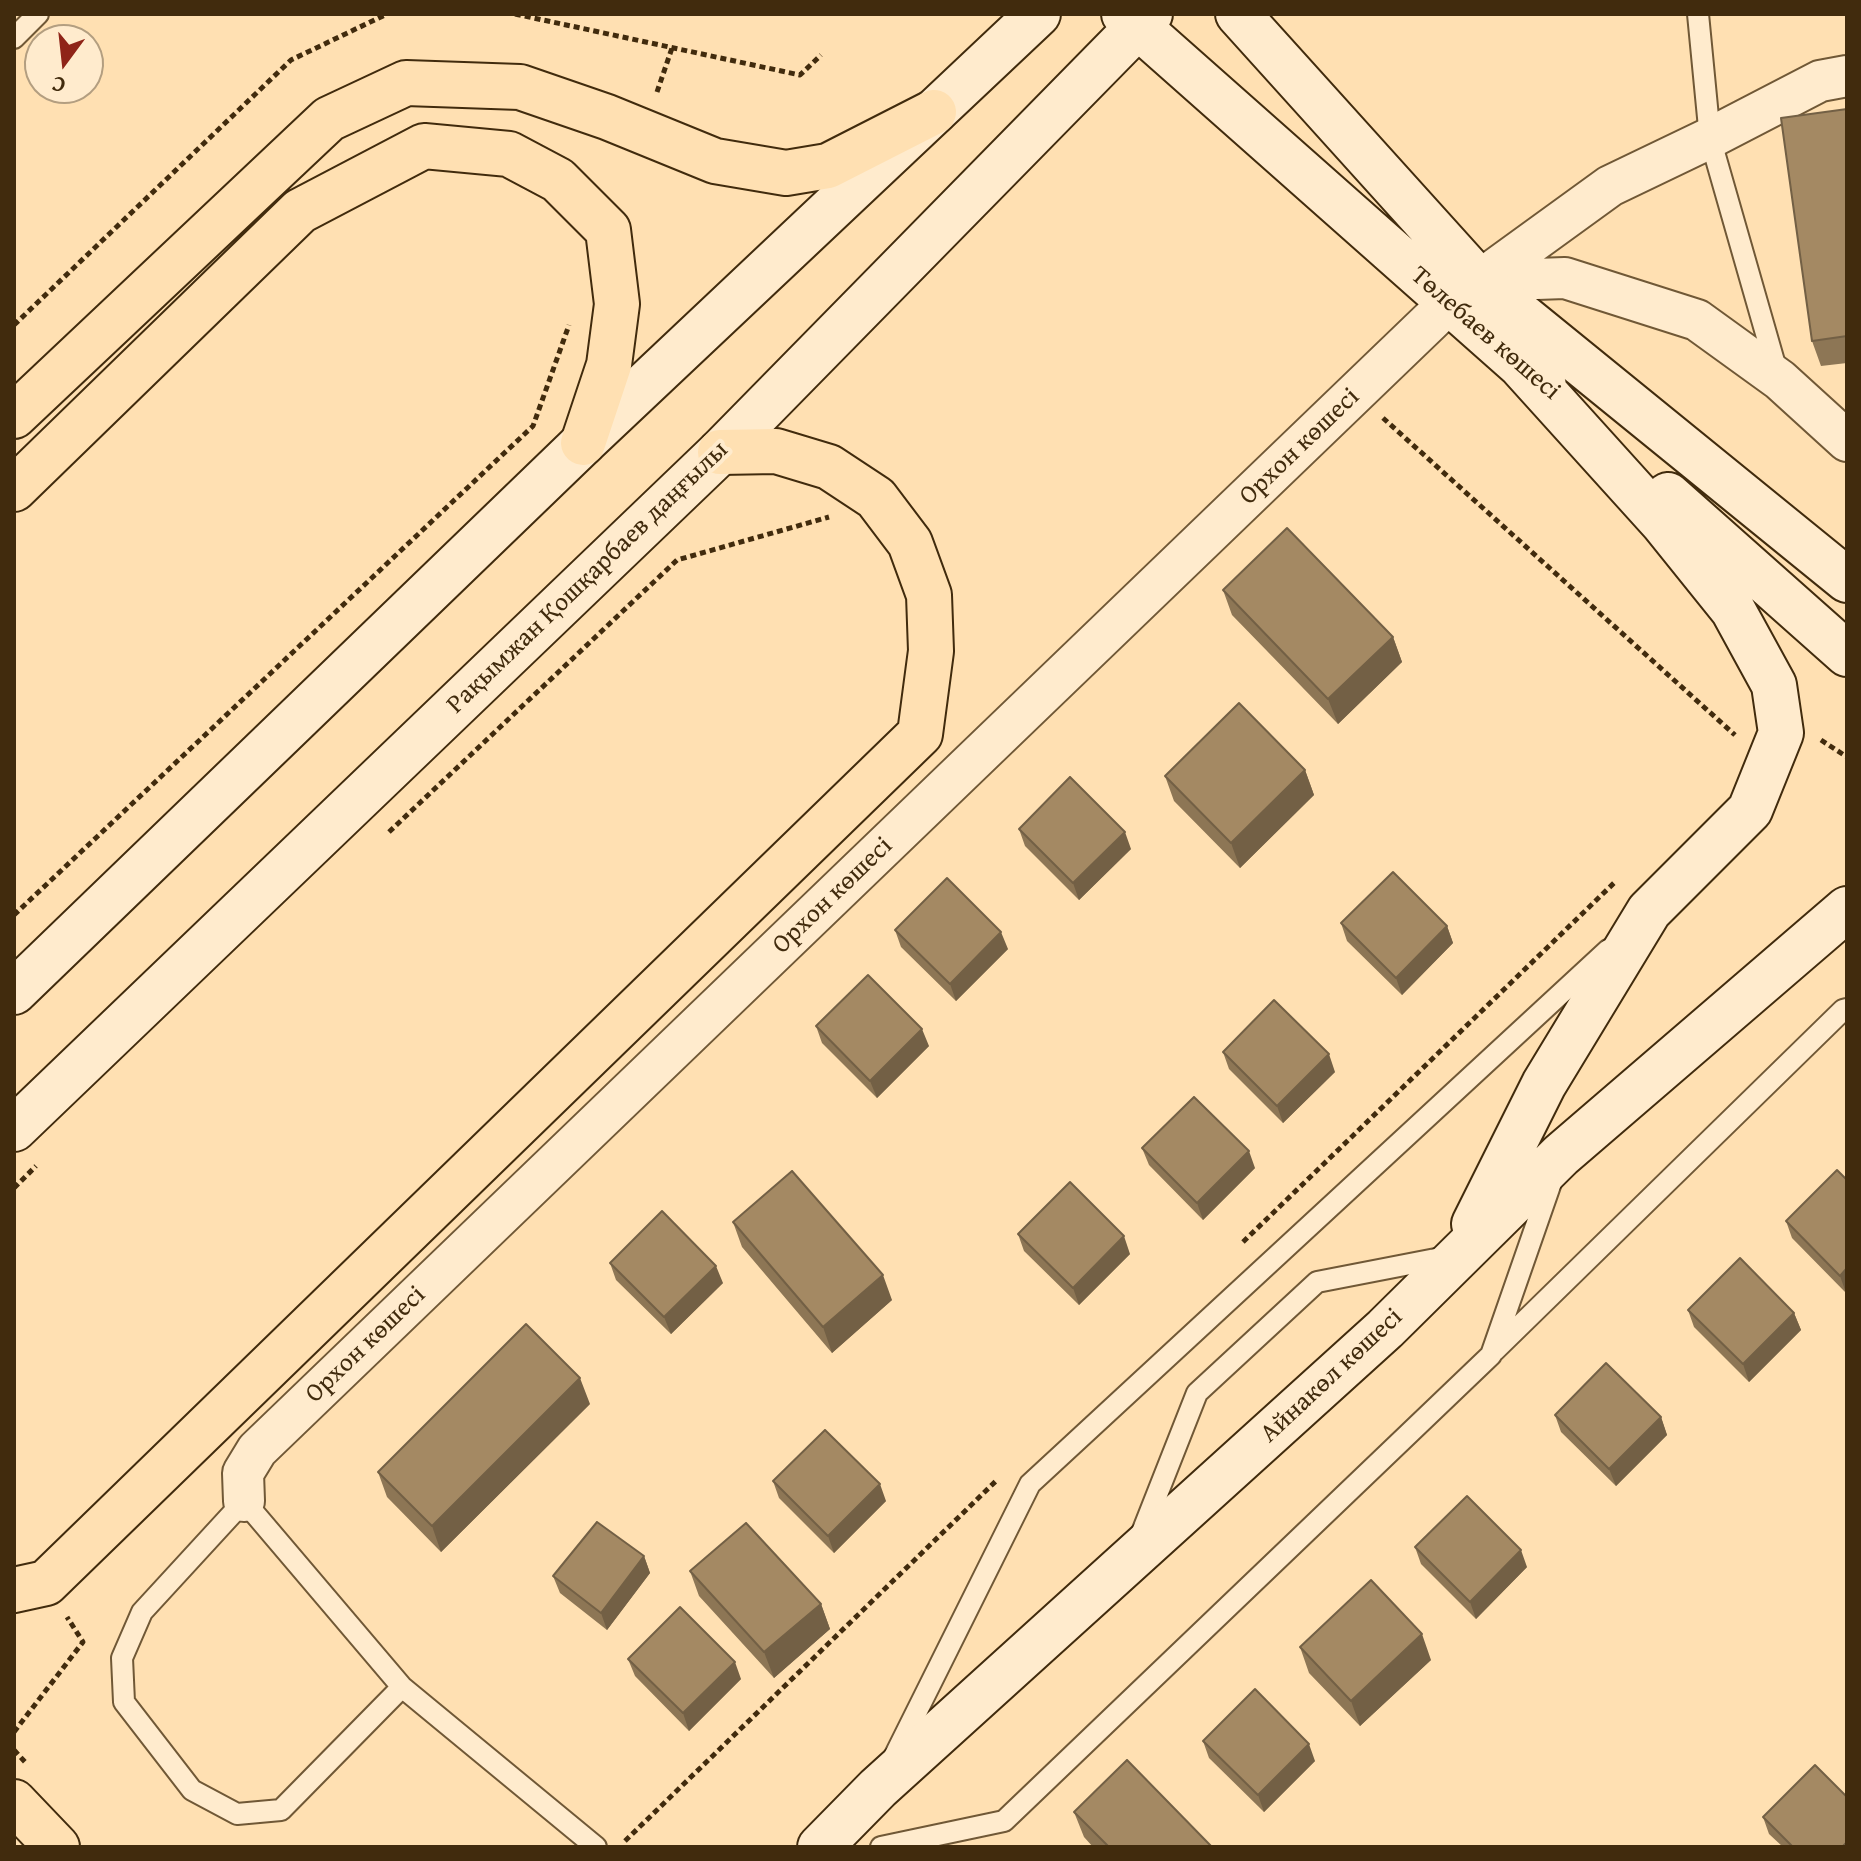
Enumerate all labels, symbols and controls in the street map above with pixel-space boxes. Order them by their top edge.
north arrow [24,24,104,104]
text: С [48,68,68,102]
street label: Төлебаев көшесі [1404,260,1566,408]
street label: Орхон көшесі [1234,382,1366,512]
street label: Рақымжан Қошқарбаев даңғылы [441,435,735,721]
street label: Орхон көшесі [767,831,899,961]
street label: Орхон көшесі [300,1280,432,1410]
street label: Айнакөл көшесі [1254,1302,1410,1450]

